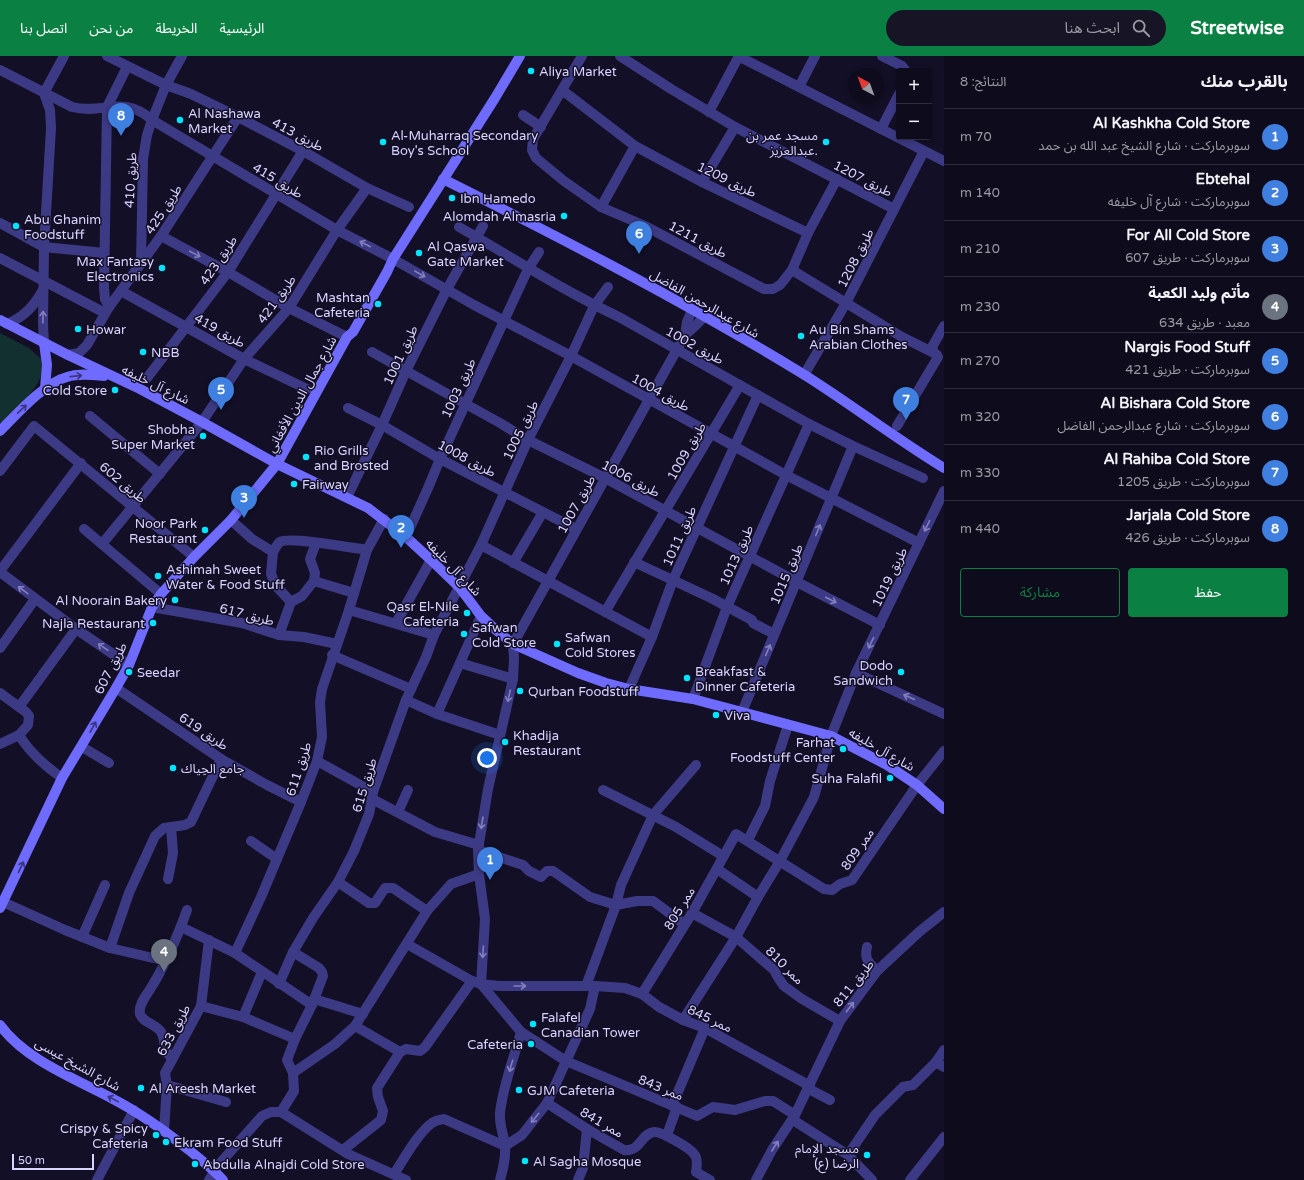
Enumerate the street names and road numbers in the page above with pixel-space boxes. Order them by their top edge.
street label: طريق 413 [269,115,326,155]
street label: طريق 410 [122,152,140,208]
street label: طريق 1207 [830,157,895,201]
street label: طريق 1209 [694,159,759,201]
street label: طريق 415 [249,160,306,202]
street label: طريق 425 [142,182,186,237]
street label: طريق 1211 [666,218,730,262]
street label: طريق 1208 [834,226,878,291]
street label: طريق 423 [197,233,241,288]
street label: شارع عبدالرحمن الفاضل [646,266,762,343]
street label: طريق 421 [254,272,300,327]
street label: طريق 419 [191,310,248,351]
street label: طريق 1001 [380,323,422,388]
street label: طريق 1002 [663,323,727,368]
street label: شارع جمال الدين الأفغاني [263,334,342,456]
street label: طريق 1003 [438,356,480,421]
street label: شارع آل خليفه [118,362,192,410]
street label: طريق 1004 [629,370,693,415]
street label: طريق 1005 [500,398,542,463]
street label: طريق 1009 [664,420,710,483]
street label: طريق 1008 [435,437,499,481]
street label: طريق 1006 [599,457,663,501]
street label: طريق 602 [96,459,149,507]
street label: طريق 1007 [554,472,599,536]
street label: طريق 1011 [660,504,700,569]
street label: طريق 1013 [717,523,757,588]
street label: شارع آل خليفه [421,536,485,601]
street label: طريق 1015 [767,542,807,607]
street label: طريق 1019 [869,545,911,610]
street label: طريق 617 [218,600,276,630]
street label: طريق 607 [91,640,131,697]
street label: طريق 619 [176,710,231,754]
street label: شارع آل خليفه [845,725,917,777]
street label: طريق 611 [283,740,315,798]
street label: طريق 615 [349,756,381,814]
street label: ممر 809 [838,825,878,874]
street label: ممر 805 [661,884,699,933]
street label: ممر 810 [762,943,807,988]
street label: طريق 811 [830,957,878,1010]
street label: طريق 633 [154,1002,194,1059]
street label: ممر 845 [685,1002,735,1036]
street label: شارع الشيخ عيسى [31,1035,123,1097]
street label: ممر 843 [636,1072,686,1104]
street label: ممر 841 [577,1104,626,1142]

